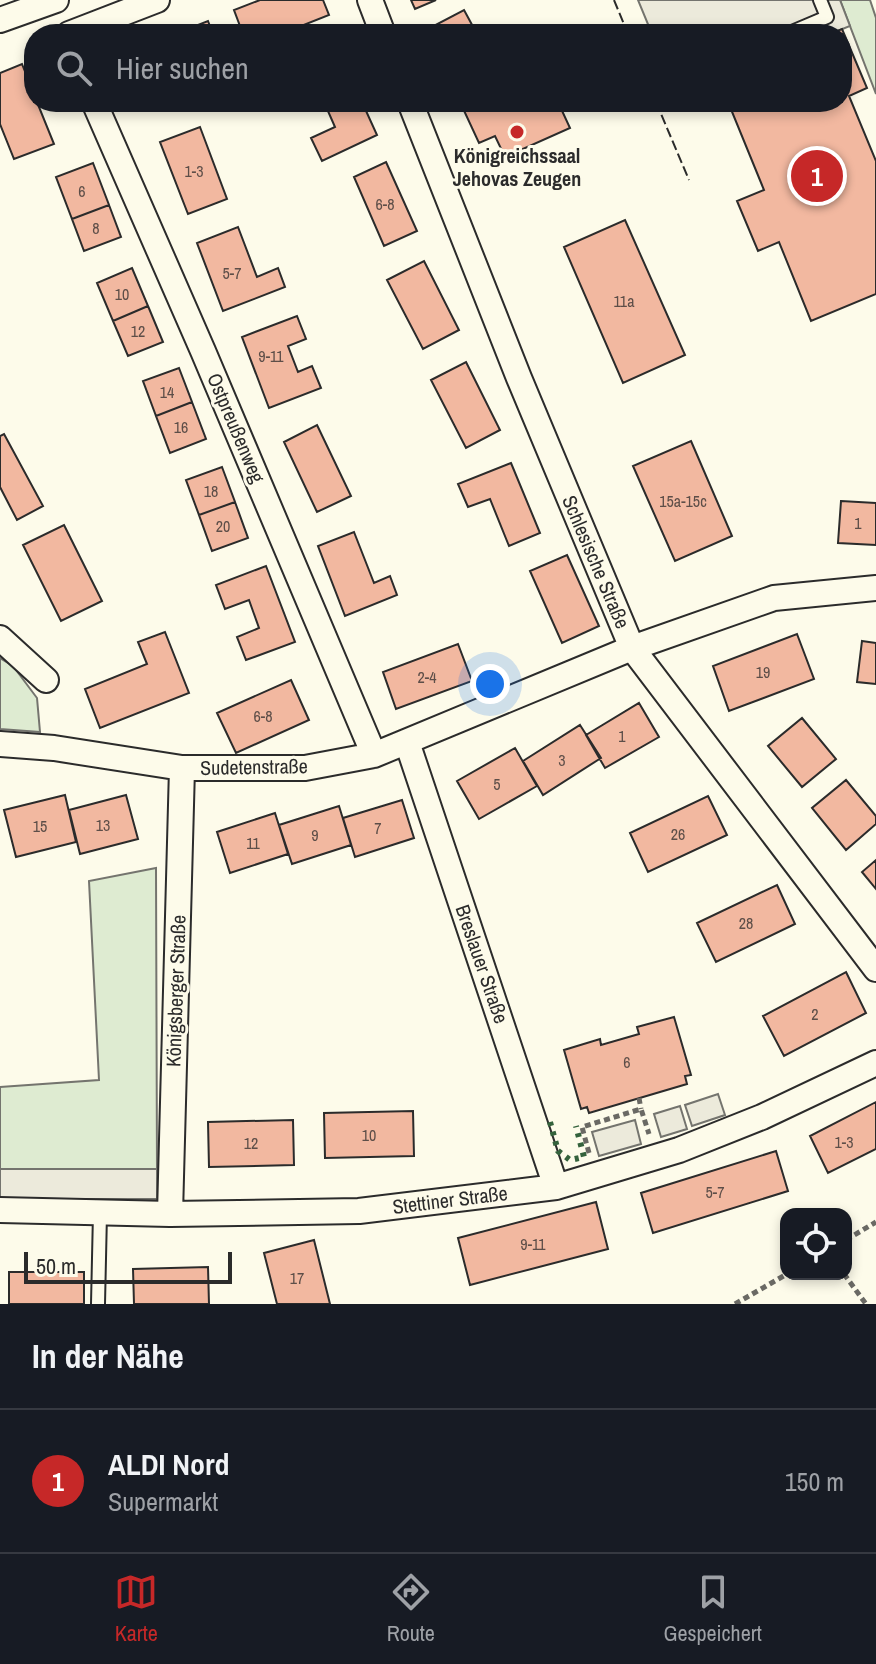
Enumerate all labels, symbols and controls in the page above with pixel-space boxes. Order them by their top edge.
search box [24,24,852,112]
icon: search [52,46,96,90]
text: Hier suchen [116,48,249,88]
marker: Königreichssaal Jehovas Zeugen [508,123,526,141]
place label: Königreichssaal Jehovas Zeugen [453,142,581,192]
pin: 1 [791,146,843,206]
house number: 1-3 [185,160,203,182]
house number: 6 [78,180,86,202]
house number: 6-8 [376,193,394,215]
house number: 8 [92,217,100,239]
house number: 5-7 [223,262,241,284]
house number: 10 [115,283,129,305]
house number: 11a [614,290,635,312]
house number: 12 [131,320,145,342]
house number: 9-11 [258,345,284,367]
street label: Ostpreußenweg [201,369,272,487]
house number: 14 [160,381,174,403]
house number: 16 [174,416,188,438]
house number: 18 [204,480,218,502]
house number: 15a-15c [659,490,707,512]
street label: Schlesische Straße [556,491,637,633]
house number: 1 [854,512,862,534]
house number: 20 [216,515,230,537]
house number: 19 [756,661,770,683]
your location [470,664,510,704]
house number: 2-4 [418,666,436,688]
house number: 6-8 [254,705,272,727]
house number: 1 [618,725,626,747]
house number: 3 [558,749,566,771]
street label: Sudetenstraße [200,752,308,781]
house number: 5 [493,773,501,795]
house number: 13 [96,814,110,836]
house number: 15 [33,815,47,837]
house number: 7 [374,817,382,839]
house number: 26 [671,823,685,845]
house number: 9 [311,824,319,846]
house number: 11 [246,832,261,854]
street label: Breslauer Straße [450,901,515,1027]
house number: 28 [739,912,753,934]
street label: Königsberger Straße [159,914,192,1068]
house number: 2 [811,1003,819,1025]
house number: 6 [623,1051,631,1073]
house number: 10 [362,1124,376,1146]
house number: 1-3 [835,1131,853,1153]
house number: 12 [244,1132,258,1154]
street label: Stettiner Straße [391,1179,509,1220]
house number: 5-7 [706,1181,724,1203]
map controls [780,1208,852,1280]
button: locate [780,1208,852,1280]
house number: 9-11 [520,1233,546,1255]
scale bar [24,1248,232,1284]
text: 50 m [36,1251,76,1281]
house number: 17 [290,1267,304,1289]
text: In der Nähe [32,1333,184,1379]
text: ALDI Nord [108,1444,230,1484]
text: 1 [52,1464,64,1499]
text: 150 m [785,1464,844,1499]
text: Supermarkt [108,1484,218,1519]
tab: Karte [114,1570,158,1648]
tab: Route [387,1570,435,1648]
tab: Gespeichert [663,1570,762,1648]

